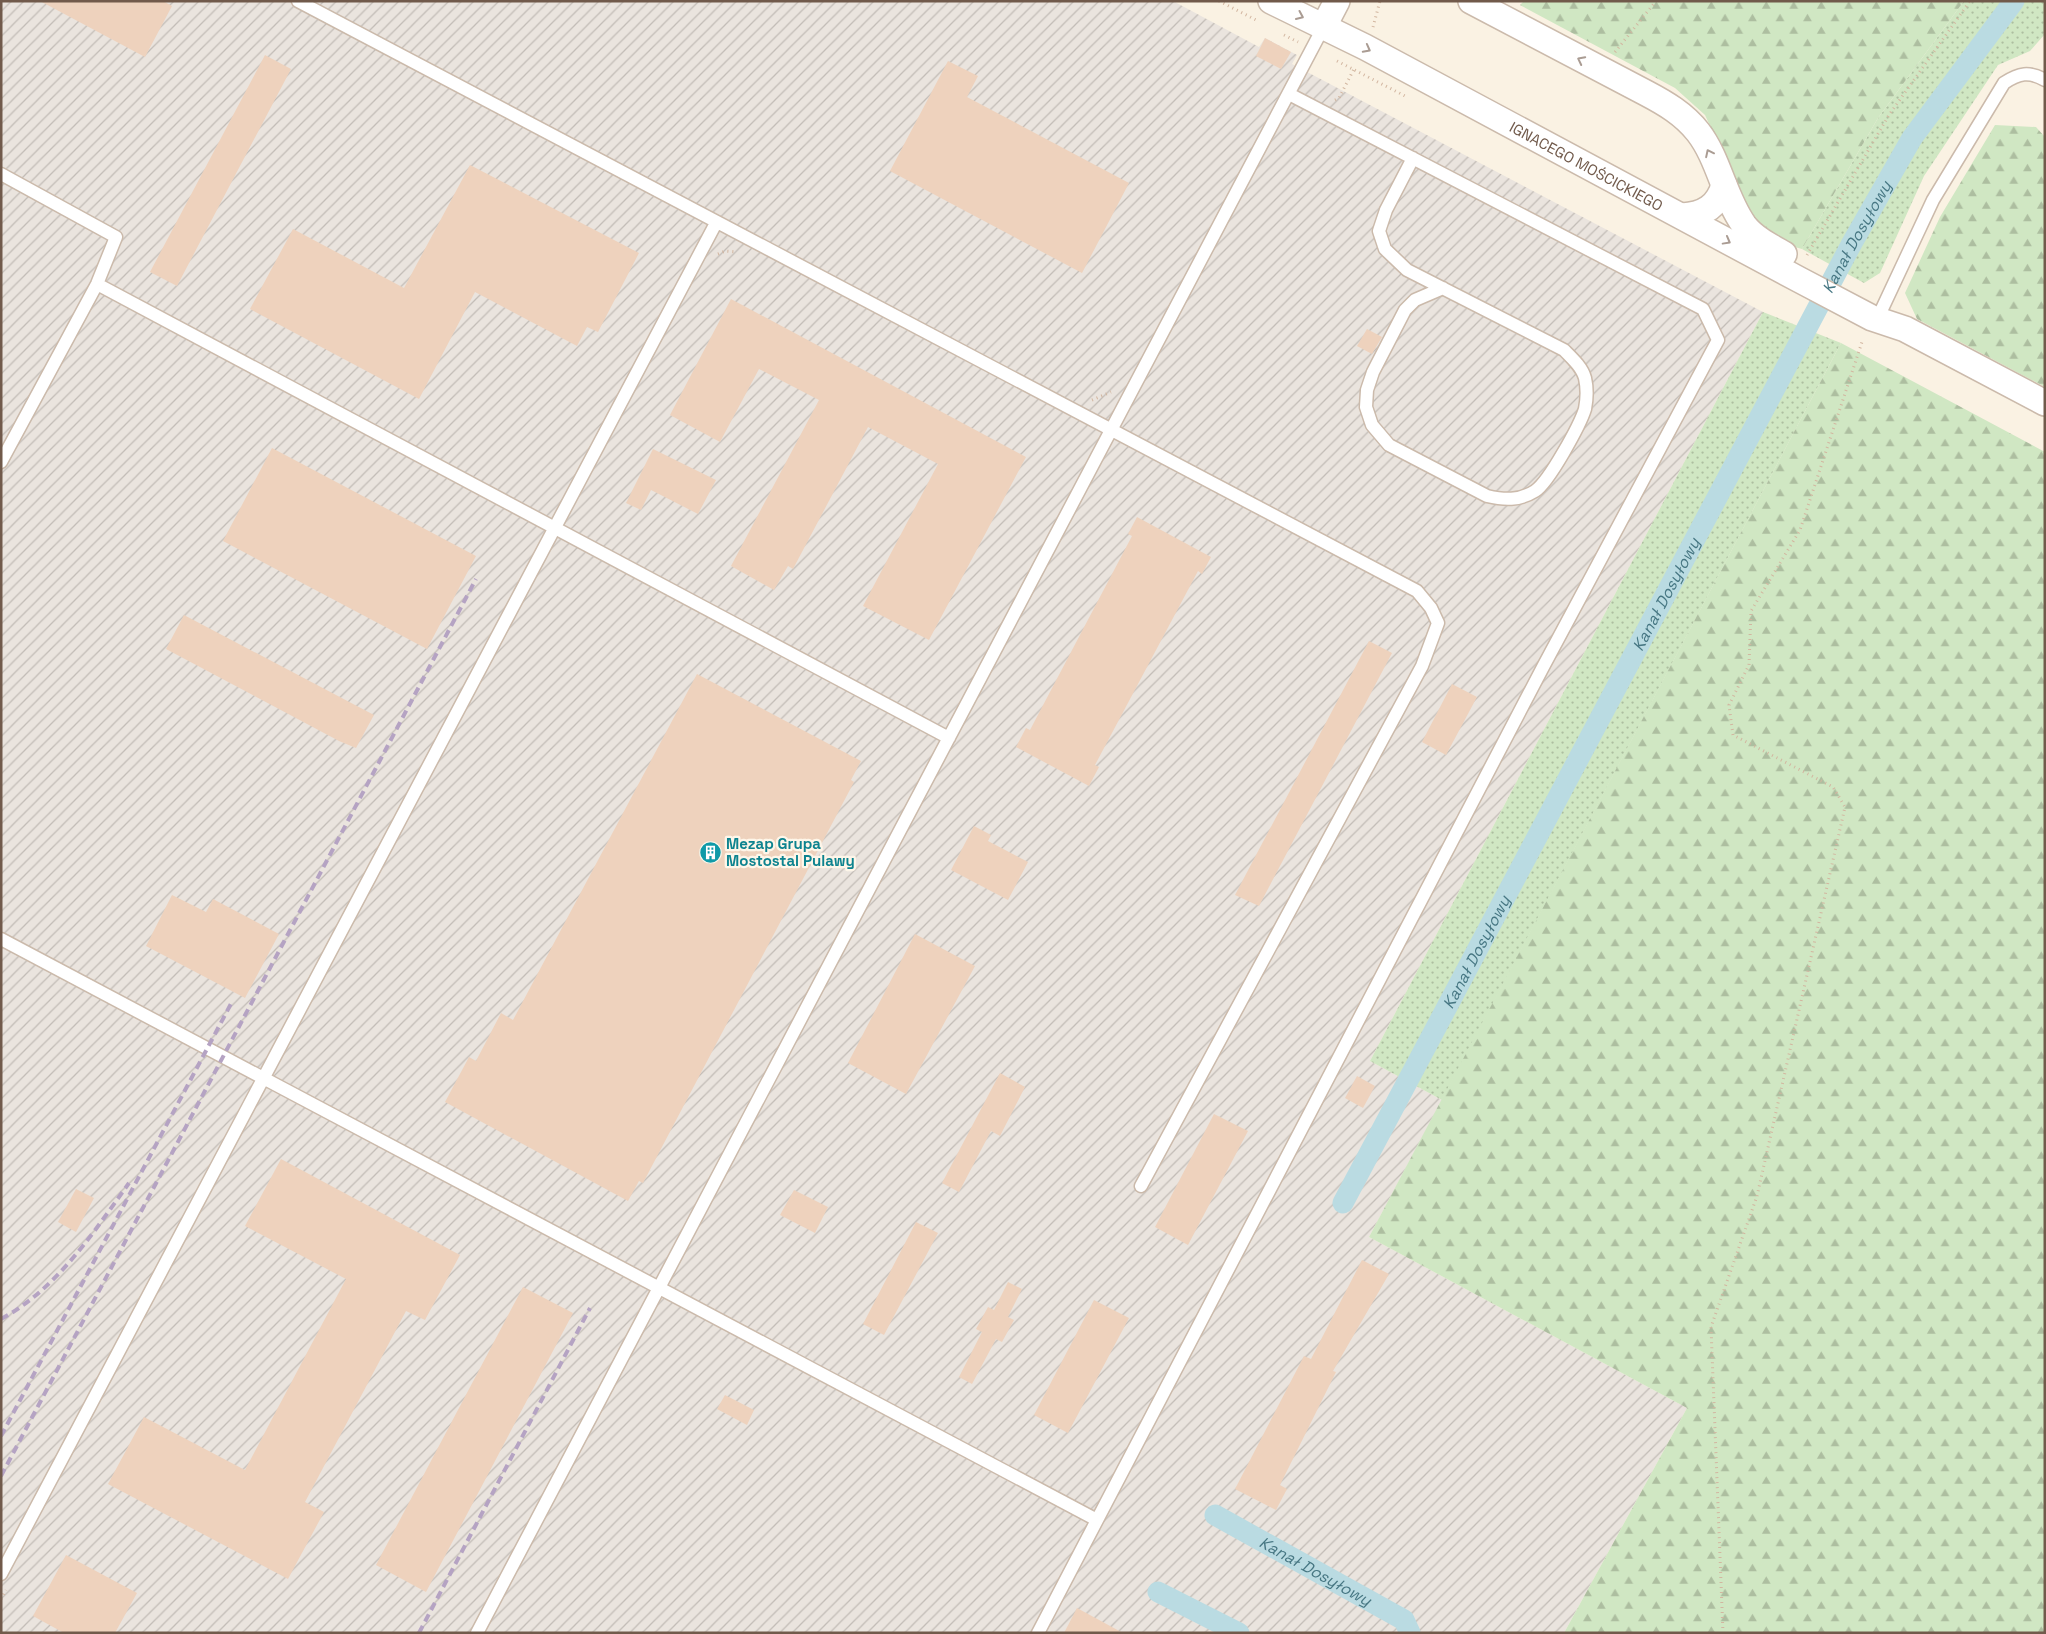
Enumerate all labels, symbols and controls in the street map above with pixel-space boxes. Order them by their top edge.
one-way arrow [1295,9,1304,20]
one-way arrow [1362,43,1371,53]
one-way arrow [1577,56,1586,66]
street label: IGNACEGO MOŚCICKIEGO [1507,117,1666,215]
one-way arrow [1705,149,1715,158]
water label: Kanał Dosyłowy [1817,176,1896,297]
one-way arrow [1721,234,1730,244]
water label: Kanał Dosyłowy [1627,533,1705,654]
place label: Mezap Grupa Mostostal Pulawy [726,834,855,870]
building icon: Mezap Grupa Mostostal Pulawy [698,840,722,864]
water label: Kanał Dosyłowy [1438,891,1515,1012]
water label: Kanał Dosyłowy [1256,1531,1376,1611]

